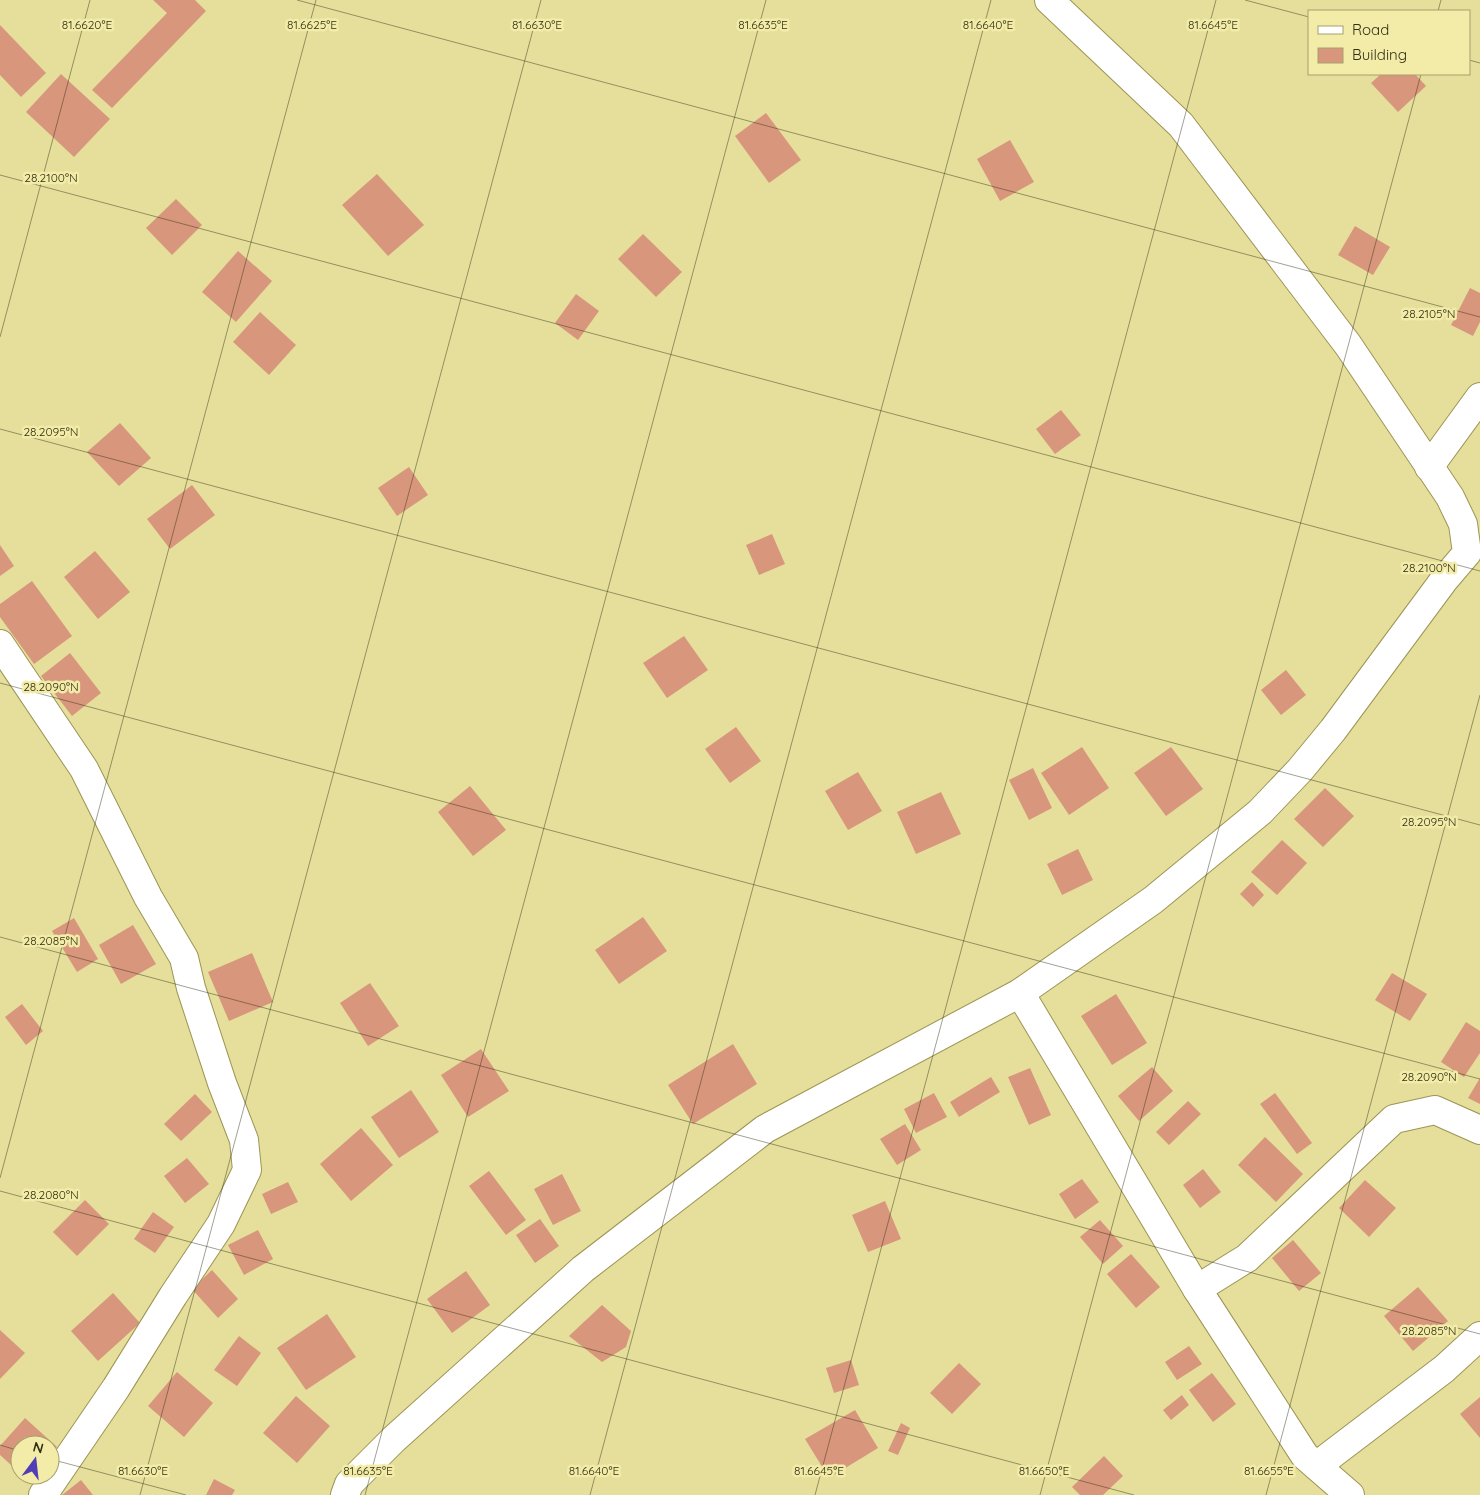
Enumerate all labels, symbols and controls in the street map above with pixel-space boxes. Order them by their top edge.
legend [1308,10,1470,75]
text: 81.6620°E [62,17,112,32]
text: 81.6625°E [287,17,337,32]
text: 81.6630°E [512,17,562,32]
text: 81.6635°E [738,17,788,32]
text: 81.6640°E [963,17,1013,32]
text: 81.6645°E [1188,17,1238,32]
text: Road [1352,20,1389,39]
text: Building [1352,45,1407,64]
text: 28.2100°N [24,170,78,185]
text: 28.2105°N [1403,306,1455,321]
text: 28.2095°N [23,424,79,439]
text: 28.2100°N [1402,560,1456,575]
text: 28.2090°N [23,679,79,694]
text: 28.2095°N [1401,814,1457,829]
text: 28.2085°N [24,933,78,948]
text: 28.2090°N [1401,1069,1457,1084]
text: 28.2080°N [23,1187,79,1202]
text: 28.2085°N [1402,1323,1456,1338]
north arrow [10,1435,60,1485]
text: N [31,1437,46,1457]
text: 81.6630°E [118,1463,168,1478]
text: 81.6635°E [343,1463,393,1478]
text: 81.6640°E [569,1463,619,1478]
text: 81.6645°E [794,1463,844,1478]
text: 81.6650°E [1019,1463,1069,1478]
text: 81.6655°E [1244,1463,1294,1478]

